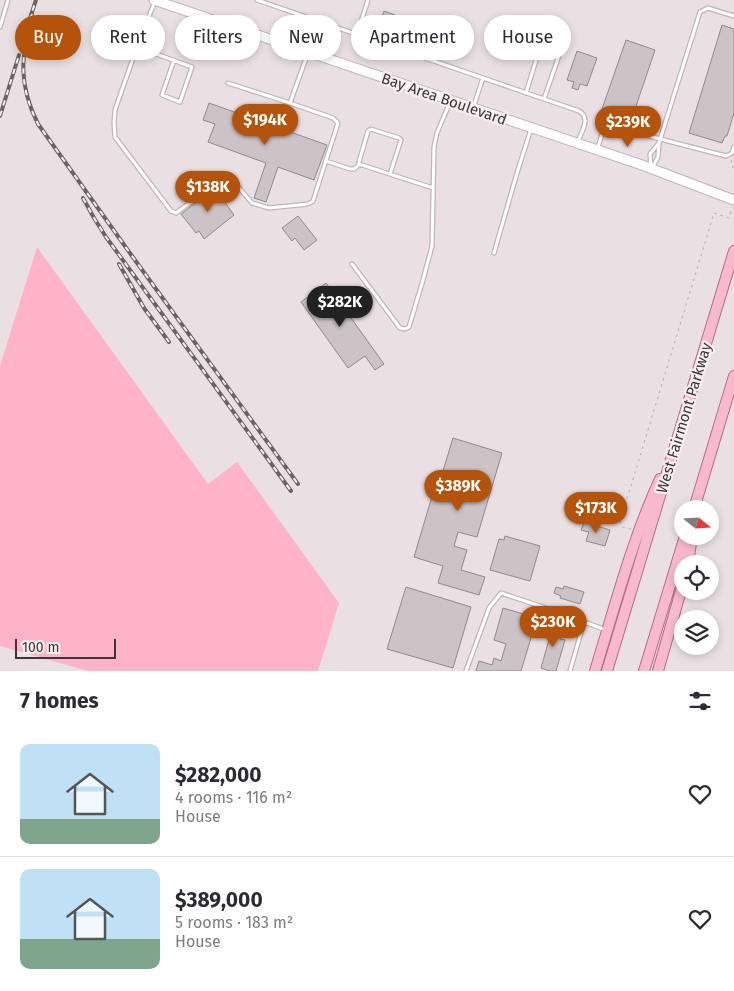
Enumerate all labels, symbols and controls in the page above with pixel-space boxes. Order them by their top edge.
chip: Buy [15,15,81,60]
chip: Rent [91,15,165,60]
chip: Filters [175,15,260,60]
chip: New [270,15,341,60]
chip: Apartment [351,15,474,60]
chip: House [484,15,571,60]
street label: Bay Area Boulevard [379,69,509,129]
pin: $194K [230,104,300,146]
pin: $239K [593,106,663,148]
text: $194K [243,110,287,129]
text: $239K [606,112,650,131]
pin: $138K [173,170,243,213]
text: $138K [186,177,230,196]
pin: $282K [305,286,375,328]
text: $282K [318,292,362,311]
street label: West Fairmont Parkway [652,340,716,496]
pin: $389K [423,470,493,512]
text: $389K [435,476,481,495]
pin: $173K [561,492,631,534]
text: $173K [575,498,617,517]
north arrow [674,500,719,545]
map controls [674,500,719,655]
button: locate [674,555,719,600]
pin: $230K [518,606,588,648]
button: layers [674,610,719,655]
text: $230K [531,612,575,631]
scale bar [15,636,116,659]
text: 100 m [22,639,59,656]
icon: filters [686,687,714,715]
text: 7 homes [20,688,99,714]
text: $282,000 [175,762,262,788]
icon: home [60,764,120,824]
icon: heart [686,780,714,808]
text: 4 rooms · 116 m² [175,788,292,807]
text: House [175,807,221,826]
text: $389,000 [175,887,263,913]
icon: home [60,889,120,949]
icon: heart [686,905,714,933]
text: 5 rooms · 183 m² [175,913,293,932]
text: House [175,932,221,951]

